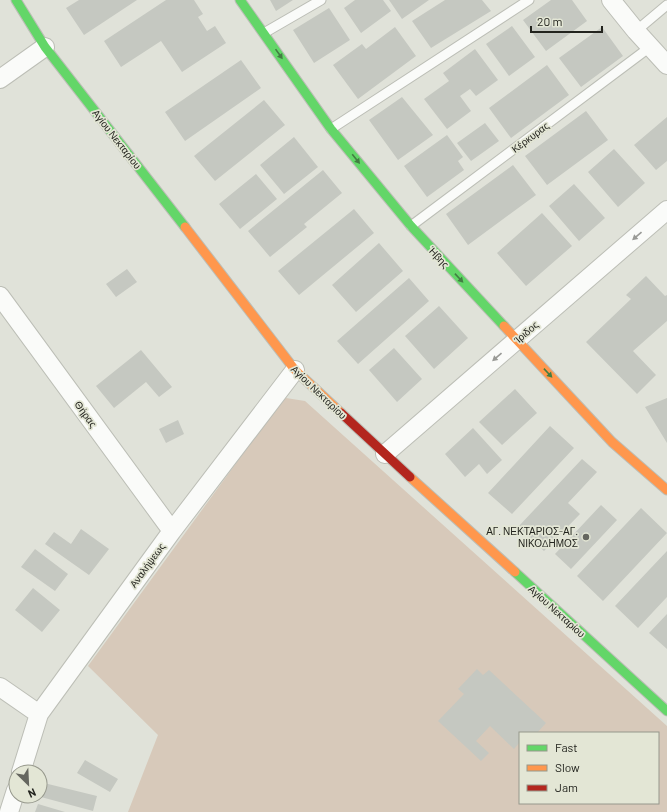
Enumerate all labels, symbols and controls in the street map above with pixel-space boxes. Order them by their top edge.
scale bar [531,8,602,34]
text: 20 m [537,14,563,28]
one-way arrow [275,49,283,60]
street label: Αγίου Νεκταρίου [90,107,144,171]
street label: Κέρκυρας [509,119,551,155]
one-way arrow [351,154,360,164]
one-way arrow [632,231,643,240]
street label: Ήβης [426,243,452,270]
one-way arrow [454,273,464,283]
street label: Ίριδος [511,318,541,346]
one-way arrow [491,353,502,362]
street label: Αγίου Νεκταρίου [289,363,349,421]
one-way arrow [543,369,552,378]
street label: Θήρας [72,398,100,430]
place label: ΑΓ. ΝΕΚΤΑΡΙΟΣ-ΑΓ. ΝΙΚΟΔΗΜΟΣ [486,525,578,549]
marker: ΑΓ. ΝΕΚΤΑΡΙΟΣ-ΑΓ. ΝΙΚΟΔΗΜΟΣ [581,532,591,542]
street label: Αναλήψεως [127,540,167,590]
street label: Αγίου Νεκταρίου [526,582,588,640]
legend [519,732,659,804]
text: Fast [555,740,578,754]
text: Slow [555,760,580,774]
north arrow [8,764,48,804]
text: Jam [555,780,578,794]
text: N [26,786,38,801]

